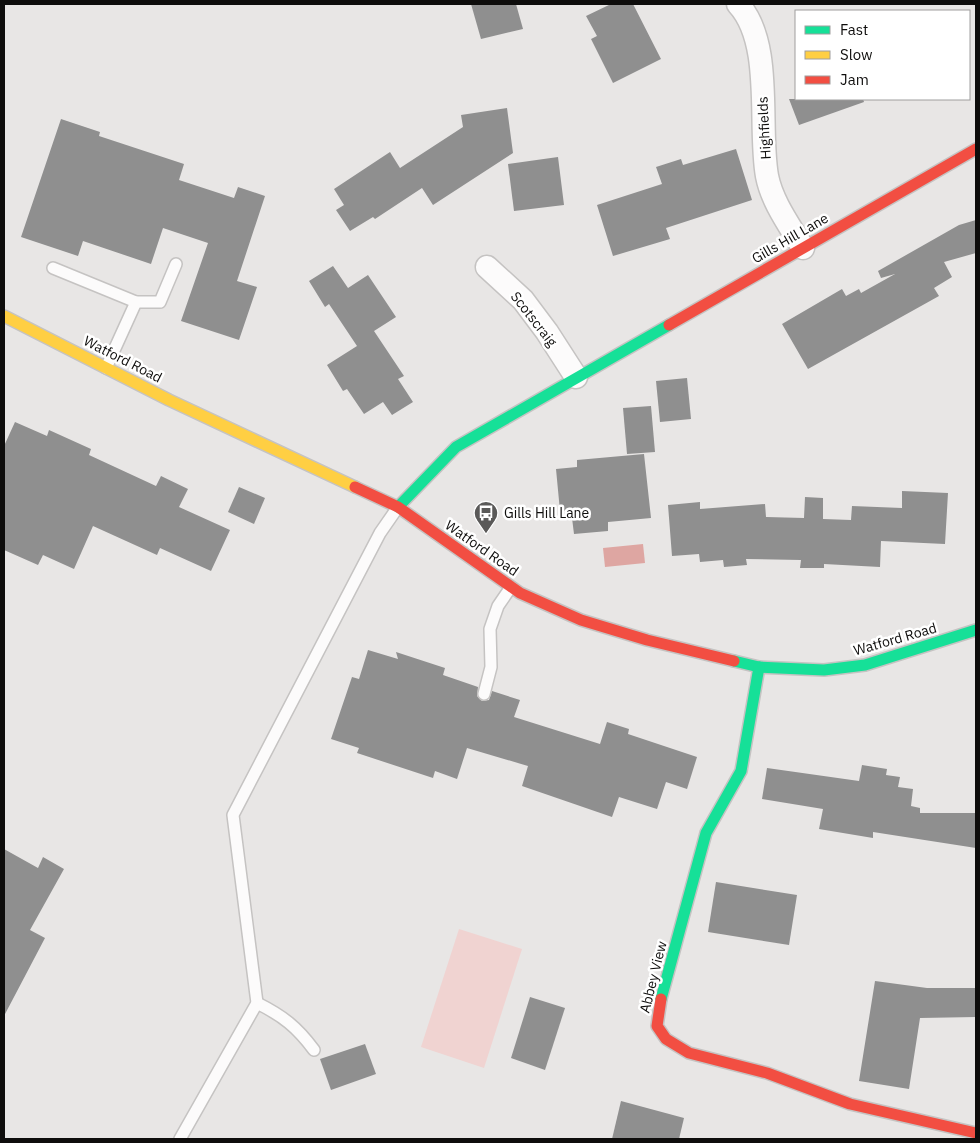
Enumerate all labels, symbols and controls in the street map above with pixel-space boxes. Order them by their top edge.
legend [795,10,970,100]
text: Fast [840,20,868,39]
text: Slow [840,45,873,64]
text: Jam [840,70,869,89]
street label: Highfields [753,96,775,160]
street label: Gills Hill Lane [749,209,832,267]
street label: Scotscraig [507,288,562,351]
street label: Watford Road [81,332,165,386]
bus stop icon: Gills Hill Lane [473,500,499,534]
place label: Gills Hill Lane [504,504,590,522]
street label: Watford Road [442,516,522,580]
street label: Watford Road [851,619,939,659]
street label: Abbey View [635,939,671,1015]

